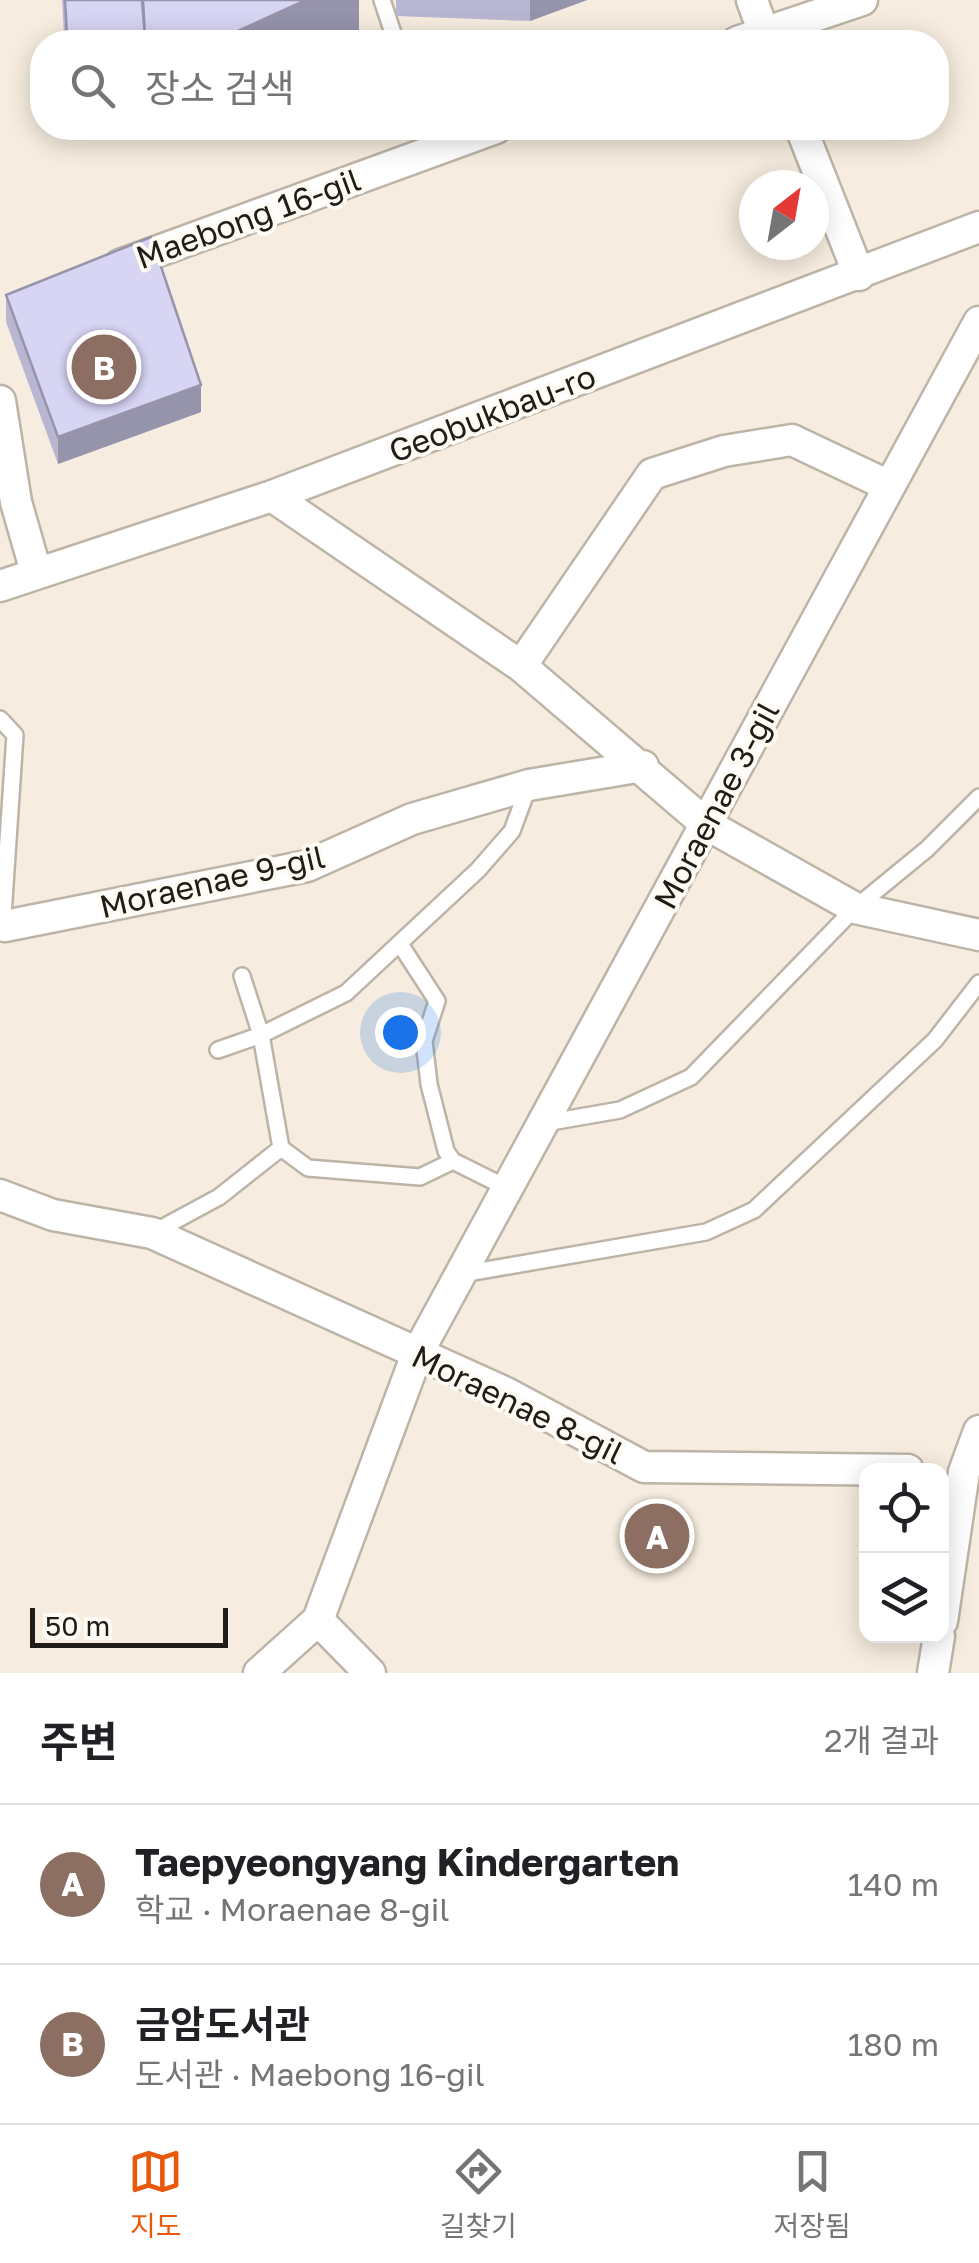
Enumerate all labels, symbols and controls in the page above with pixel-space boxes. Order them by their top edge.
search box [30,30,949,140]
icon: search [65,58,120,113]
text: 장소 검색 [145,65,294,110]
street label: Maebong 16-gil [131,160,365,276]
north arrow [739,170,829,260]
pin: B [72,330,136,404]
street label: Geobukbau-ro [383,356,601,470]
street label: Moraenae 3-gil [645,695,787,915]
street label: Moraenae 9-gil [96,837,328,925]
your location [375,1007,426,1058]
street label: Moraenae 8-gil [406,1337,630,1471]
map controls [859,1463,949,1643]
button: locate [859,1463,949,1553]
pin: A [624,1498,690,1574]
button: layers [859,1553,949,1643]
scale bar [30,1603,228,1648]
text: 50 m [45,1609,110,1642]
text: 주변 [40,1716,117,1766]
text: 2개 결과 [824,1721,939,1759]
text: Taepyeongyang Kindergarten [135,1839,679,1884]
text: A [61,1865,84,1903]
text: 140 m [848,1865,939,1903]
text: 학교 · Moraenae 8-gil [135,1890,450,1928]
text: 금암도서관 [135,2001,310,2046]
text: B [61,2025,84,2063]
text: 180 m [848,2025,939,2063]
text: 도서관 · Maebong 16-gil [135,2055,485,2093]
tab: 지도 [128,2144,183,2244]
tab: 길찾기 [440,2144,517,2244]
tab: 저장됨 [773,2144,851,2244]

